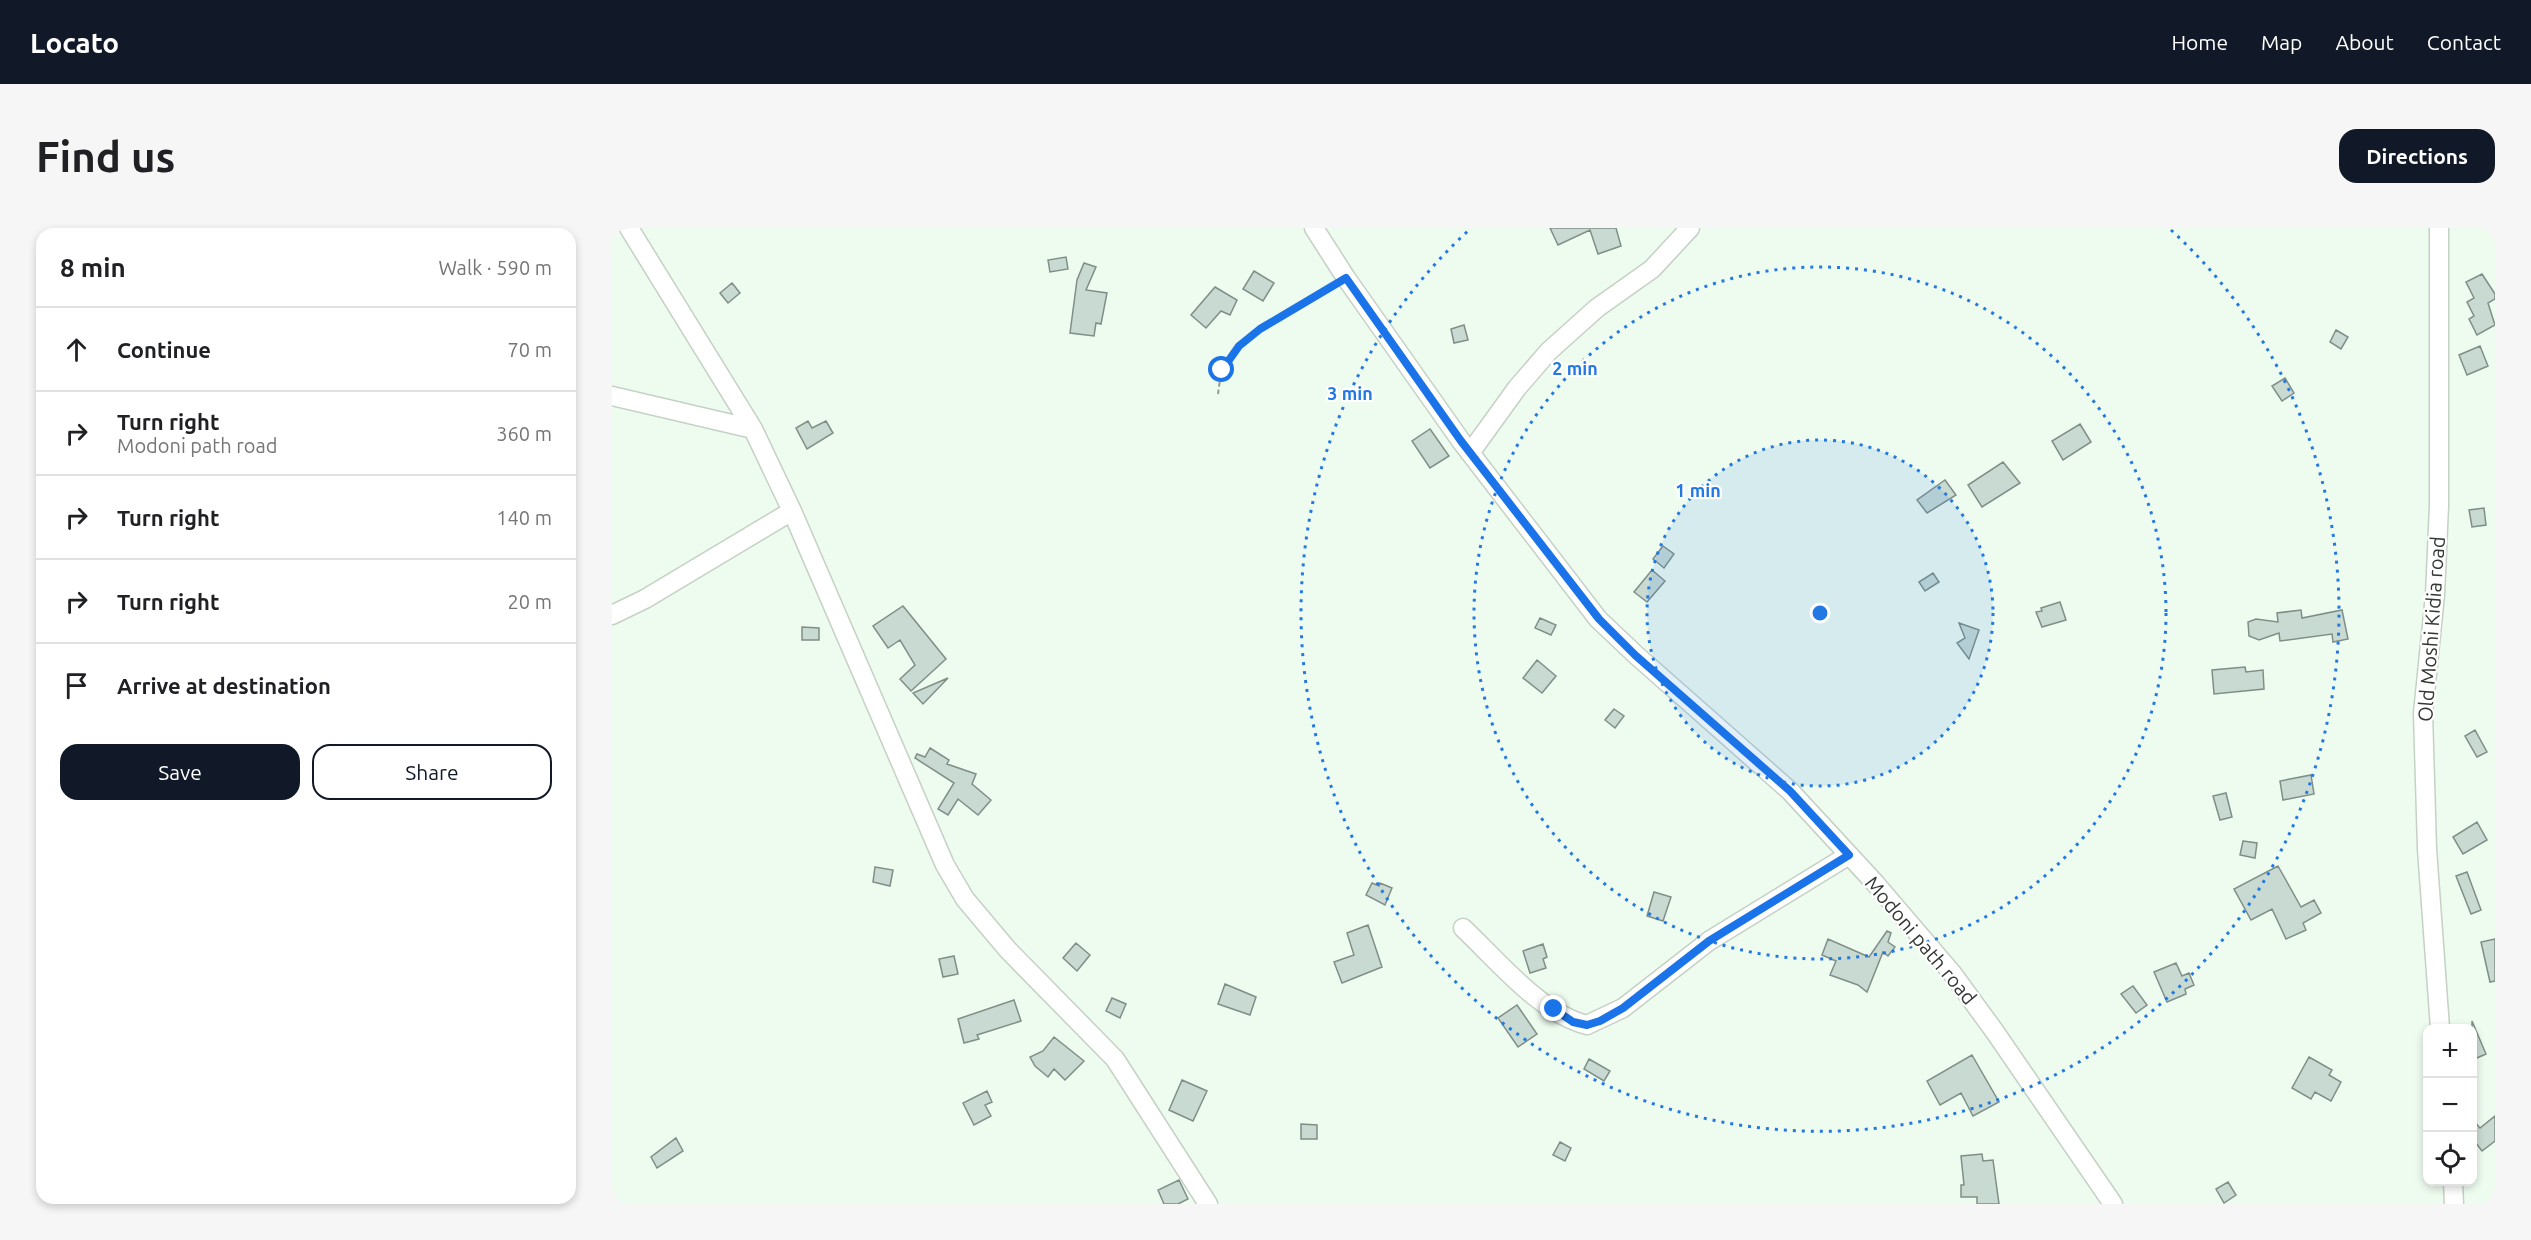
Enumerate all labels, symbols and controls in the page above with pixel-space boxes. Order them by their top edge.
text: Locato [30,27,119,58]
text: Home [2171,30,2228,54]
text: Map [2261,30,2302,54]
text: About [2335,30,2394,54]
text: Contact [2427,30,2501,54]
button: Directions [2339,129,2495,183]
text: Find us [36,133,175,180]
text: 8 min [60,253,126,282]
text: Walk · 590 m [439,256,552,279]
icon: ahead [60,333,93,366]
text: Continue [117,337,211,362]
text: 70 m [508,338,552,361]
route start [1208,356,1234,382]
text: 2 min [1552,358,1598,378]
text: 3 min [1327,383,1373,403]
text: Turn right [117,409,219,434]
icon: right [60,417,93,450]
text: 360 m [496,422,552,445]
text: Modoni path road [117,434,277,457]
text: 1 min [1675,480,1721,500]
icon: right [60,501,93,534]
text: Turn right [117,505,219,530]
text: 140 m [496,506,552,529]
street label: Old Moshi Kidia road [2413,536,2449,722]
icon: right [60,585,93,618]
text: Turn right [117,589,219,614]
text: 20 m [508,590,552,613]
centre of rings [1810,603,1830,623]
icon: arrive [60,669,93,702]
text: Arrive at destination [117,673,331,698]
button: Save [60,744,300,800]
button: Share [312,744,552,800]
street label: Modoni path road [1861,871,1981,1009]
route end [1540,995,1566,1021]
map controls [2423,1024,2477,1186]
button: + [2423,1024,2477,1078]
button: − [2423,1078,2477,1132]
button: locate [2423,1132,2477,1186]

